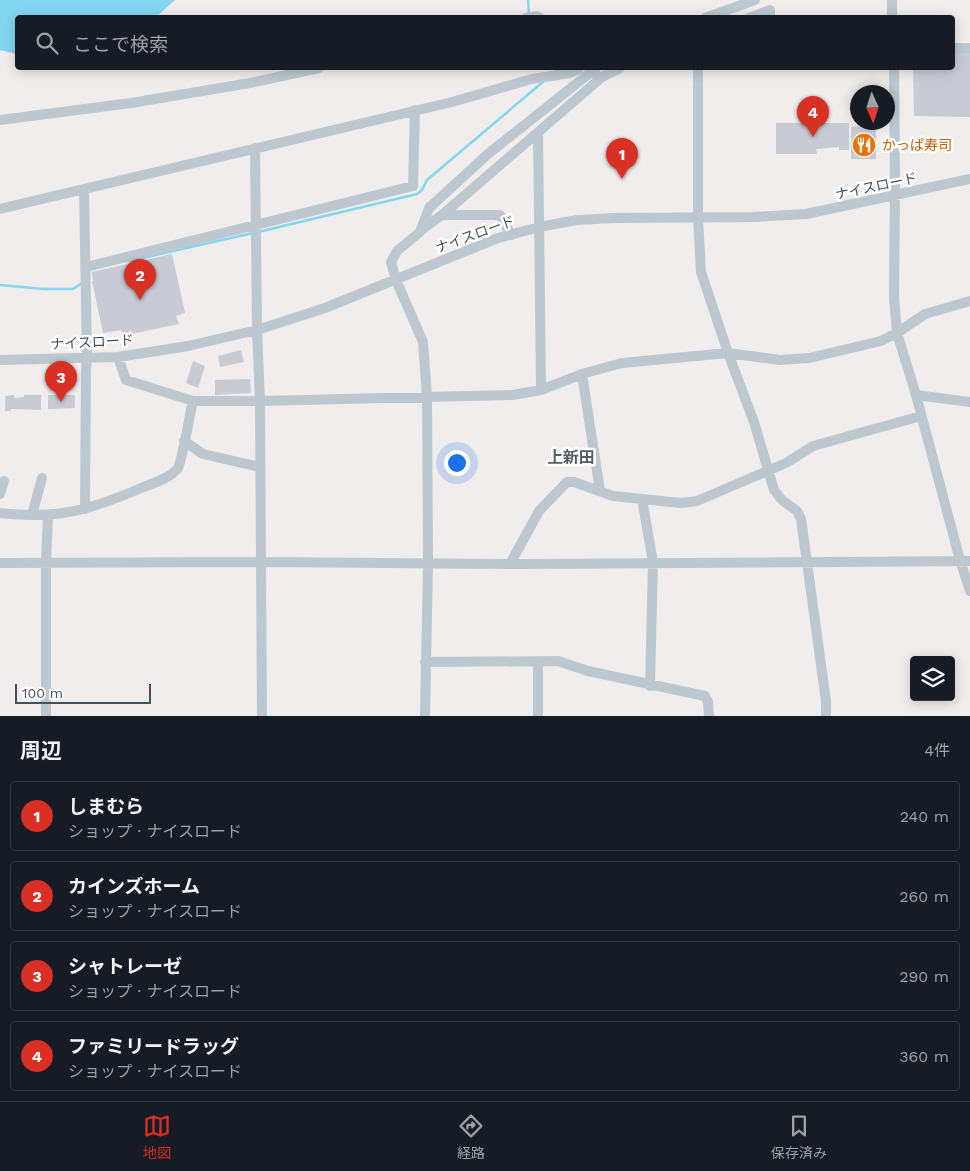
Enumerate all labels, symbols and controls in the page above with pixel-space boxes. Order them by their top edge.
search box [15,15,955,70]
icon: search [33,29,61,57]
text: ここで検索 [73,33,168,56]
north arrow [850,85,895,130]
pin: 4 [797,96,829,137]
restaurant icon: かっぱ寿司 [851,132,877,158]
place label: かっぱ寿司 [882,137,952,153]
pin: 1 [606,138,638,179]
street label: ナイスロード [833,169,919,203]
street label: ナイスロード [433,212,517,256]
pin: 2 [124,259,156,300]
street label: ナイスロード [50,332,134,352]
pin: 3 [45,361,77,402]
district label: 上新田 [547,448,595,467]
your location [444,450,470,476]
map controls [910,656,955,701]
button: layers [910,656,955,701]
scale bar [15,681,151,704]
text: 100 m [22,685,63,701]
text: 周辺 [20,738,62,763]
text: 4件 [924,741,950,760]
text: しまむら [68,795,144,818]
text: 1 [34,807,40,826]
text: 240 m [900,807,949,826]
text: ショップ · ナイスロード [68,822,242,841]
text: カインズホーム [68,875,200,898]
text: 2 [32,887,42,906]
text: 260 m [899,887,949,906]
text: ショップ · ナイスロード [68,902,242,921]
text: シャトレーゼ [68,955,182,978]
text: 3 [32,967,42,986]
text: 290 m [899,967,949,986]
text: ショップ · ナイスロード [68,982,242,1001]
text: ファミリードラッグ [68,1035,239,1058]
text: 4 [32,1047,42,1066]
text: 360 m [899,1047,949,1066]
text: ショップ · ナイスロード [68,1062,242,1081]
tab: 地図 [143,1112,171,1162]
tab: 経路 [457,1112,485,1162]
tab: 保存済み [771,1112,827,1162]

